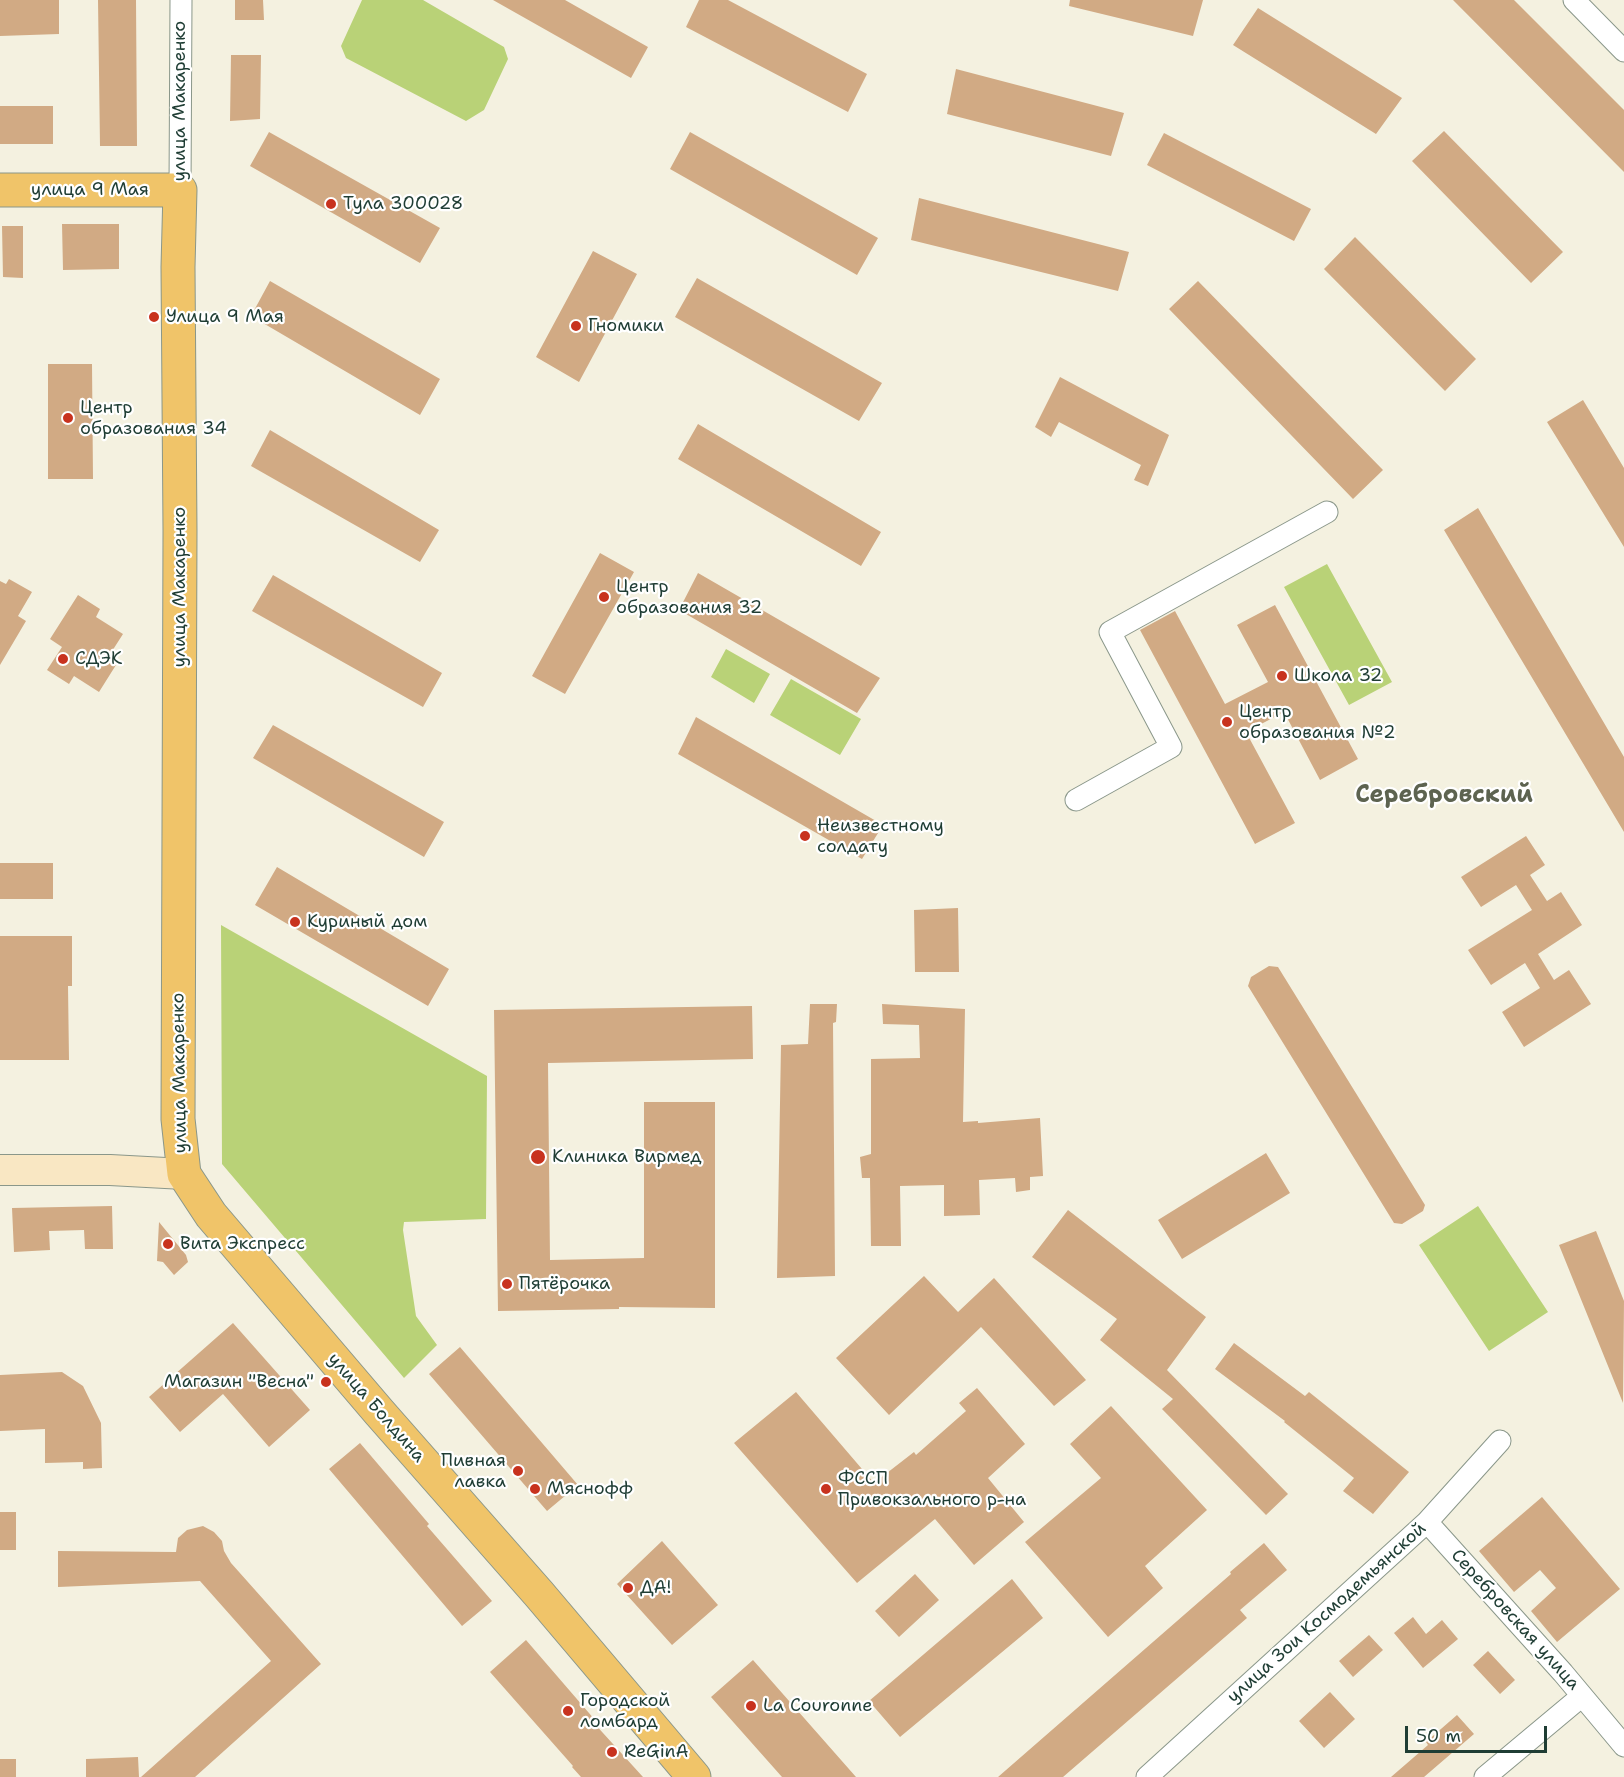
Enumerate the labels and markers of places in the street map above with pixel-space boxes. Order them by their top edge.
place label: Тула 300028 [343,193,463,215]
marker: Тула 300028 [324,197,338,211]
place label: Улица 9 Мая [166,306,284,328]
marker: Улица 9 Мая [147,310,161,324]
place label: Гномики [588,315,664,337]
marker: Гномики [569,319,583,333]
place label: Центр образования 34 [80,397,227,440]
marker: Центр образования 34 [61,411,75,425]
place label: Центр образования 32 [616,576,762,618]
marker: Центр образования 32 [597,590,611,604]
place label: СДЭК [75,648,122,670]
marker: СДЭК [56,652,70,666]
place label: Школа 32 [1294,665,1382,687]
marker: Школа 32 [1275,669,1289,683]
place label: Центр образования №2 [1239,701,1396,744]
marker: Центр образования №2 [1220,715,1234,729]
place label: Неизвестному солдату [817,815,944,858]
marker: Неизвестному солдату [798,829,812,843]
place label: Куриный дом [307,911,427,933]
marker: Куриный дом [288,915,302,929]
place label: Клиника Вирмед [552,1146,702,1168]
marker: Клиника Вирмед [529,1148,547,1166]
place label: Вита Экспресс [180,1233,305,1255]
marker: Вита Экспресс [161,1237,175,1251]
place label: Пятёрочка [519,1273,610,1295]
marker: Пятёрочка [500,1277,514,1291]
place label: Магазин "Весна" [164,1371,314,1393]
marker: Магазин "Весна" [319,1375,333,1389]
place label: Пивная лавка [441,1450,506,1492]
marker: Пивная лавка [511,1464,525,1478]
place label: ФССП Привокзального р-на [838,1468,1026,1510]
place label: Мяснофф [547,1478,633,1500]
marker: Мяснофф [528,1482,542,1496]
marker: ФССП Привокзального р-на [819,1482,833,1496]
place label: ДА! [640,1577,671,1599]
marker: ДА! [621,1581,635,1595]
place label: Городской ломбард [580,1690,670,1732]
place label: La Couronne [763,1695,872,1717]
marker: La Couronne [744,1699,758,1713]
marker: Городской ломбард [561,1704,575,1718]
place label: ReGinA [624,1741,688,1763]
marker: ReGinA [605,1745,619,1759]

